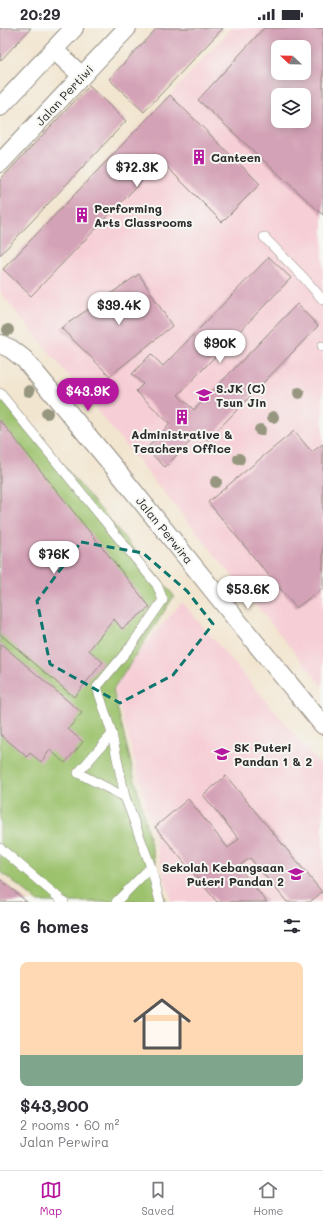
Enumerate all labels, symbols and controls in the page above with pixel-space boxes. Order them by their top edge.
text: 20:29 [20,4,60,24]
north arrow [271,40,311,80]
map controls [271,40,311,128]
street label: Jalan Pertiwi [32,61,96,129]
button: layers [271,88,311,128]
building icon: Canteen [190,148,208,166]
place label: Canteen [211,149,261,165]
pin: $72.3K [104,154,170,188]
text: $72.3K [116,158,158,175]
place label: Performing Arts Classrooms [94,200,192,230]
building icon: Performing Arts Classrooms [73,206,91,224]
pin: $39.4K [86,292,152,326]
text: $39.4K [97,296,141,313]
pin: $90K [196,330,244,364]
text: $90K [204,334,236,351]
pin: $43.9K [55,378,121,412]
place label: S.JK (C) Tsun Jin [216,380,266,410]
text: $43.9K [66,382,110,399]
school or university icon: S.JK (C) Tsun Jin [195,386,213,404]
building icon: Administrative & Teachers Office [173,408,191,426]
place label: Administrative & Teachers Office [131,426,233,456]
street label: Jalan Perwira [133,493,197,567]
pin: $76K [30,541,78,575]
text: $76K [38,545,70,562]
pin: $53.6K [215,576,281,610]
text: $53.6K [226,580,270,597]
place label: SK Puteri Pandan 1 & 2 [234,739,313,769]
school or university icon: SK Puteri Pandan 1 & 2 [213,745,231,763]
place label: Sekolah Kebangsaan Puteri Pandan 2 [162,859,284,889]
school or university icon: Sekolah Kebangsaan Puteri Pandan 2 [287,865,305,883]
text: 6 homes [20,915,89,937]
icon: filters [281,915,303,937]
icon: home [126,988,198,1060]
text: $43,900 [20,1094,89,1116]
text: 2 rooms · 60 m² [20,1116,119,1133]
text: Jalan Perwira [20,1133,109,1150]
tab: Map [40,1179,62,1218]
tab: Saved [141,1179,174,1218]
tab: Home [253,1179,283,1218]

